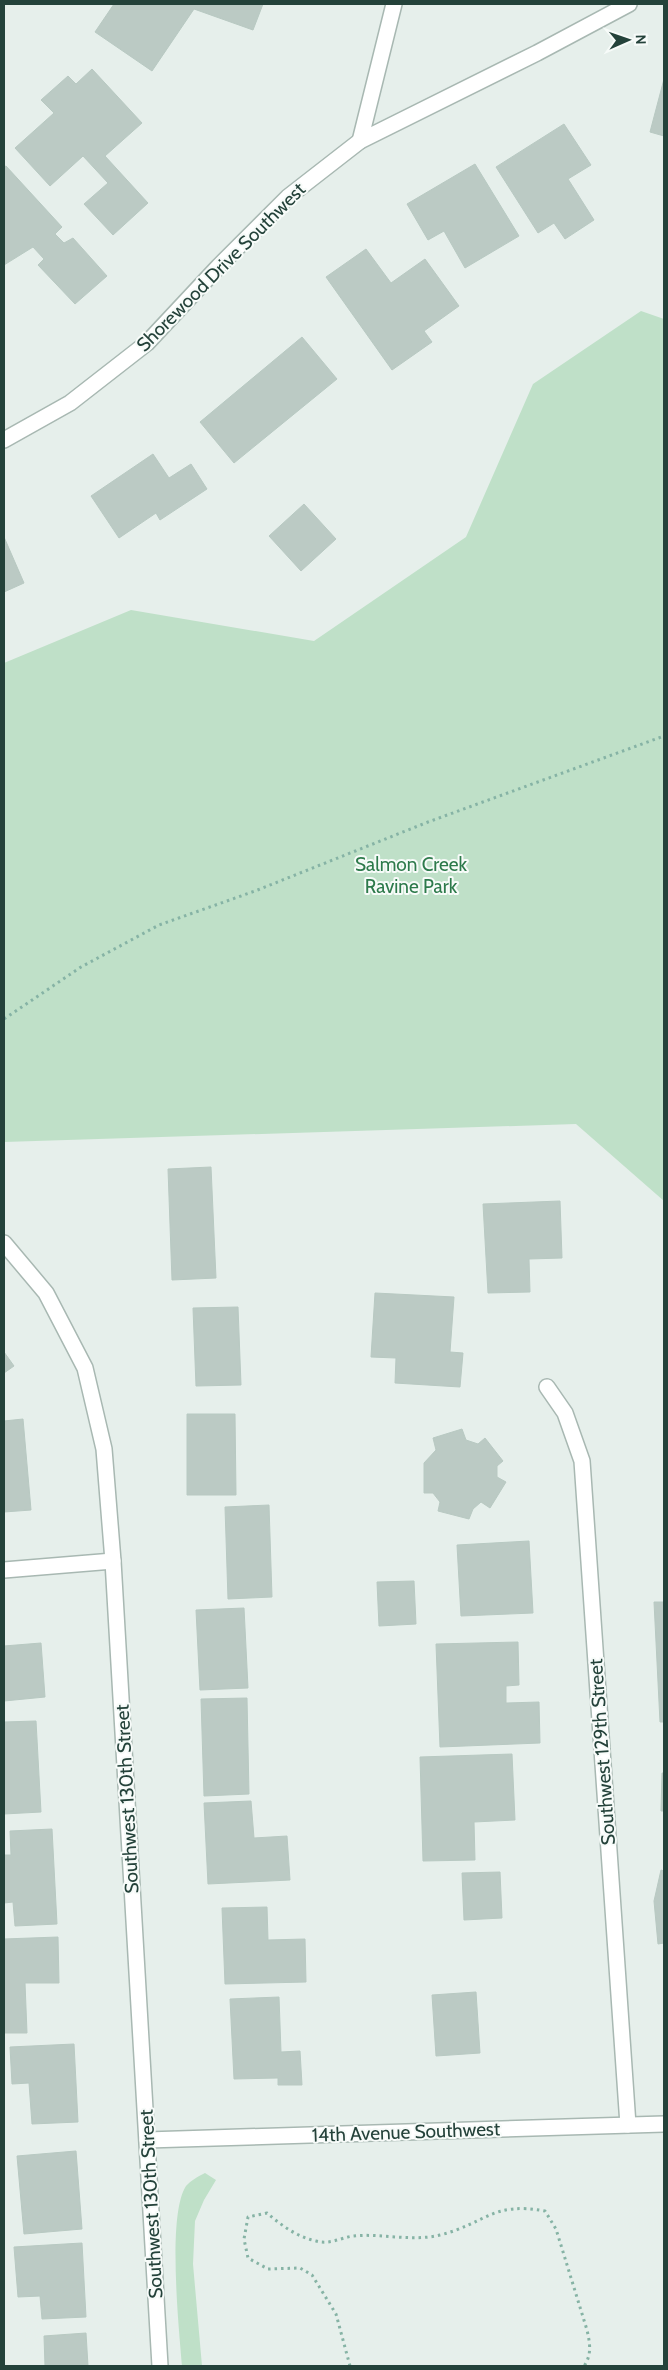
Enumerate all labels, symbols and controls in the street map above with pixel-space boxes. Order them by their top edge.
north arrow [603,15,653,65]
text: N [632,34,650,45]
street label: Shorewood Drive Southwest [132,177,311,356]
park label: Salmon Creek Ravine Park [355,853,467,898]
street label: Southwest 129th Street [584,1657,620,1846]
street label: Southwest 130th Street [111,1703,143,1894]
street label: Southwest 130th Street [135,2108,167,2299]
street label: 14th Avenue Southwest [311,2117,501,2147]

